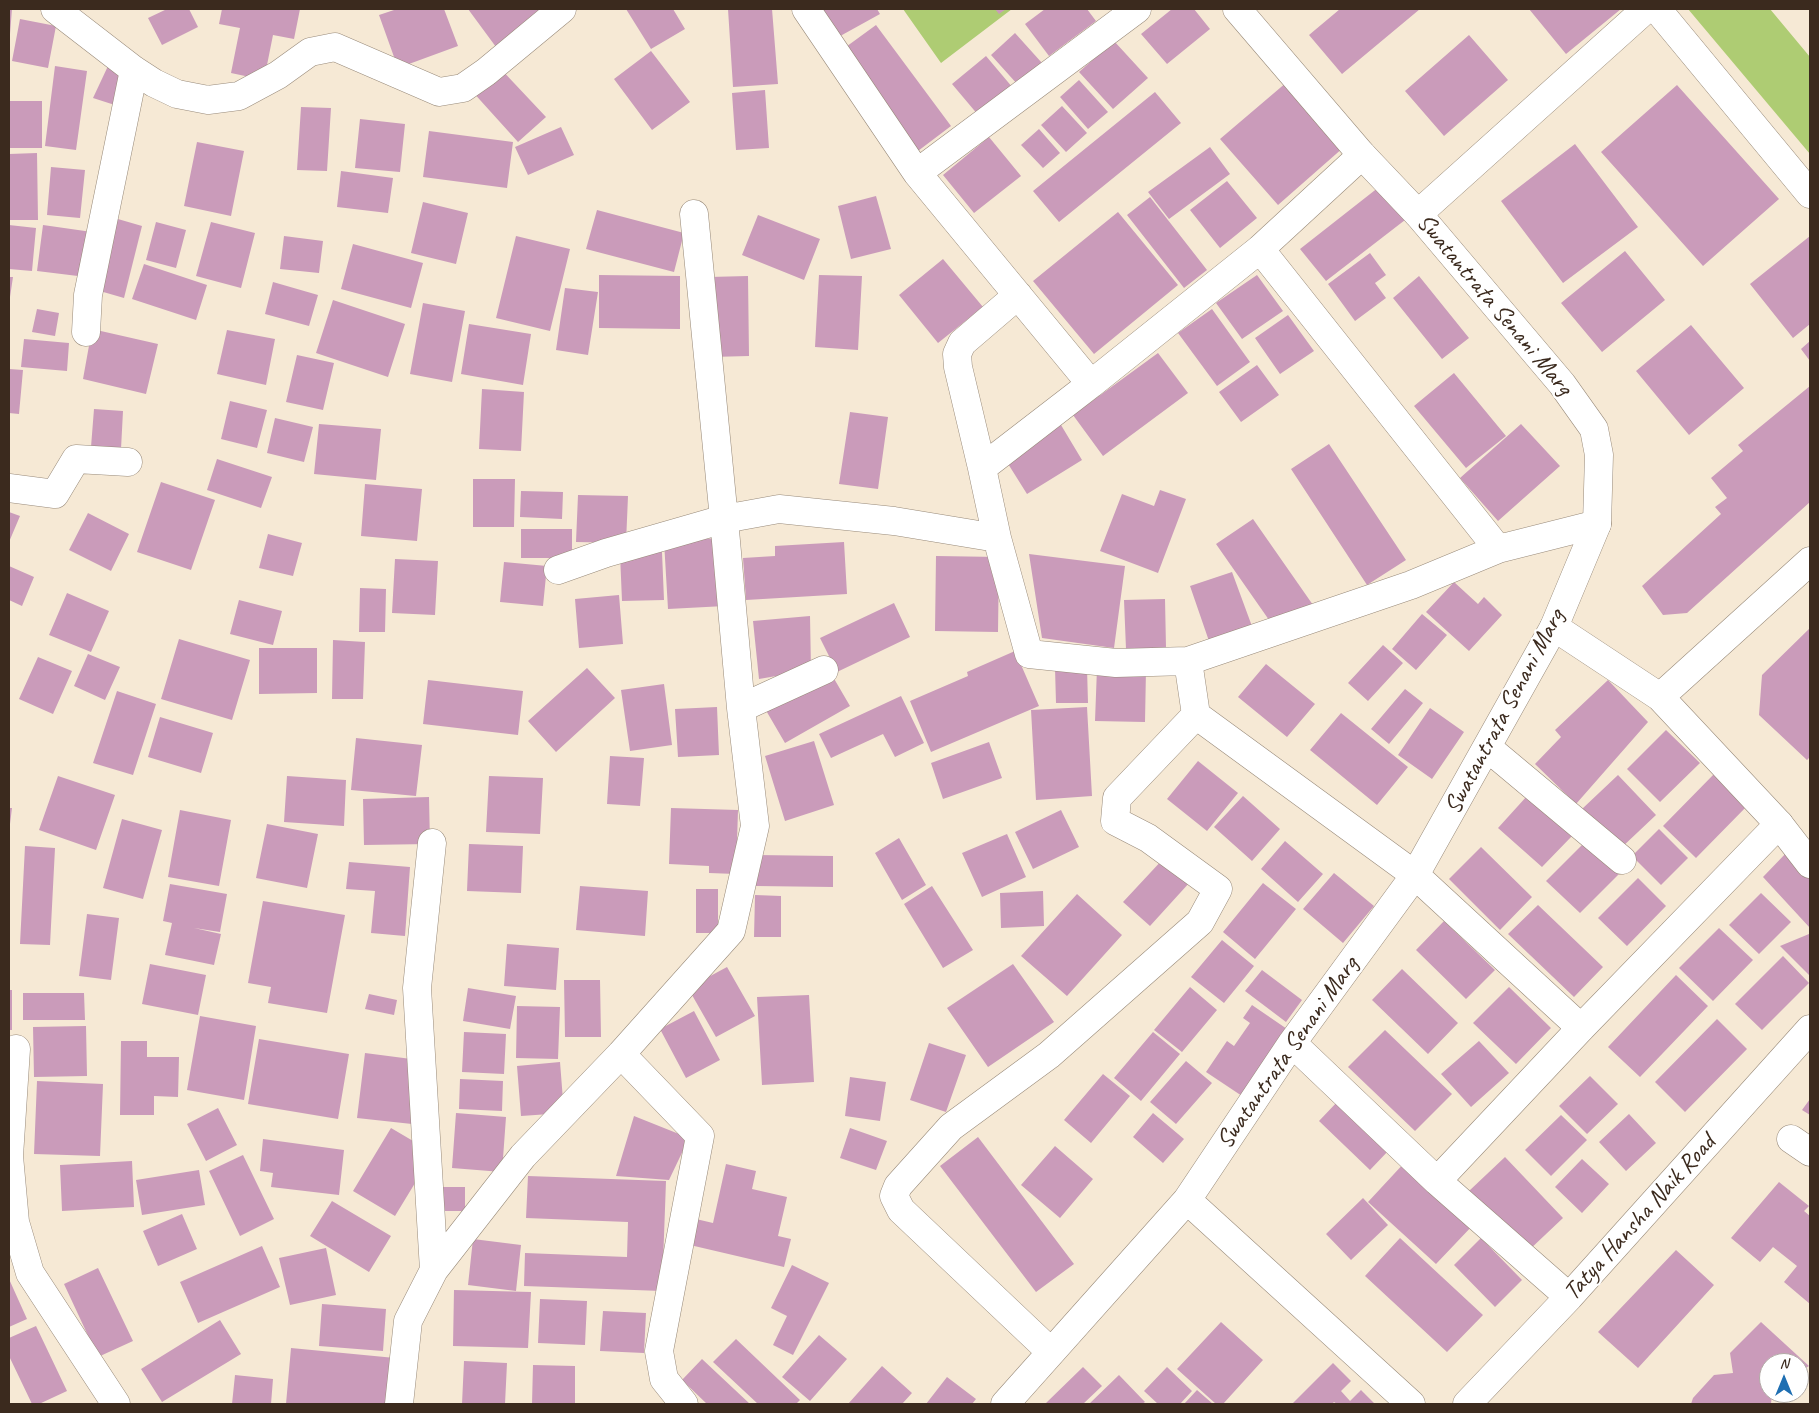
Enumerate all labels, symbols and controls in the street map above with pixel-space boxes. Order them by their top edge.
street label: Swatantrata Senani Marg [1409,208,1579,402]
street label: Swatantrata Senani Marg [1438,605,1572,819]
street label: Swatantrata Senani Marg [1210,951,1366,1155]
street label: Tatya Hansha Naik Road [1558,1129,1722,1307]
north arrow [1759,1353,1809,1403]
text: N [1780,1355,1788,1372]

